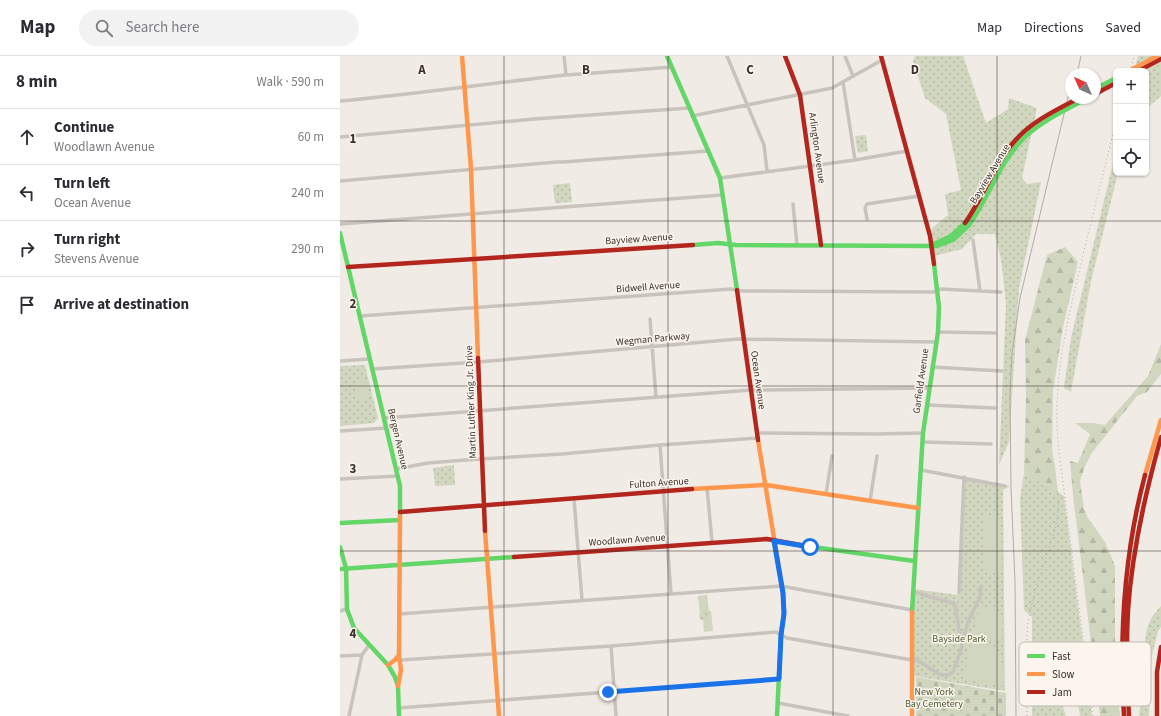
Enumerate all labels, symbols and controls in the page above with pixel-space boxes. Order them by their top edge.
search box [79,10,359,46]
text: Map [20,14,55,41]
icon: search [93,17,115,39]
text: Search here [125,17,199,38]
text: Map [977,18,1002,38]
text: Directions [1024,18,1083,38]
text: Saved [1105,18,1141,38]
text: A [417,61,426,79]
text: B [582,61,590,79]
text: C [746,61,754,79]
text: D [911,61,919,79]
north arrow [1065,68,1101,104]
map controls [1113,68,1149,176]
button: + [1113,68,1149,104]
text: 8 min [16,70,57,94]
text: Walk · 590 m [256,73,324,91]
button: − [1113,104,1149,140]
street label: Arlington Avenue [805,112,829,184]
text: Continue [54,117,114,138]
icon: ahead [16,126,38,148]
text: 60 m [298,128,324,146]
text: 1 [350,130,357,148]
text: Woodlawn Avenue [54,138,155,156]
button: locate [1113,140,1149,176]
street label: Bayview Avenue [967,141,1013,207]
text: Turn left [54,173,110,194]
icon: left [16,182,38,204]
text: 240 m [291,184,324,202]
text: Ocean Avenue [54,194,131,212]
text: Turn right [54,229,120,250]
street label: Bayview Avenue [605,230,673,248]
icon: right [16,238,38,260]
text: 290 m [291,240,324,258]
text: Stevens Avenue [54,250,139,268]
street label: Bidwell Avenue [616,278,680,296]
icon: arrive [16,294,38,316]
text: Arrive at destination [54,294,189,315]
text: 2 [350,295,357,313]
street label: Wegman Parkway [615,329,691,349]
street label: Martin Luther King Jr. Drive [462,345,480,459]
street label: Garfield Avenue [909,347,933,415]
street label: Ocean Avenue [747,350,769,410]
street label: Bergen Avenue [384,407,412,471]
text: 3 [350,460,357,478]
street label: Fulton Avenue [629,474,689,492]
street label: Woodlawn Avenue [588,530,666,550]
route start [801,538,819,556]
text: 4 [350,625,357,643]
park label: Bayside Park [932,632,986,646]
legend [1019,642,1151,706]
text: Fast [1052,649,1071,664]
text: Slow [1052,667,1075,682]
route end [599,683,617,701]
park label: New York Bay Cemetery [905,685,963,711]
text: Jam [1052,685,1072,700]

